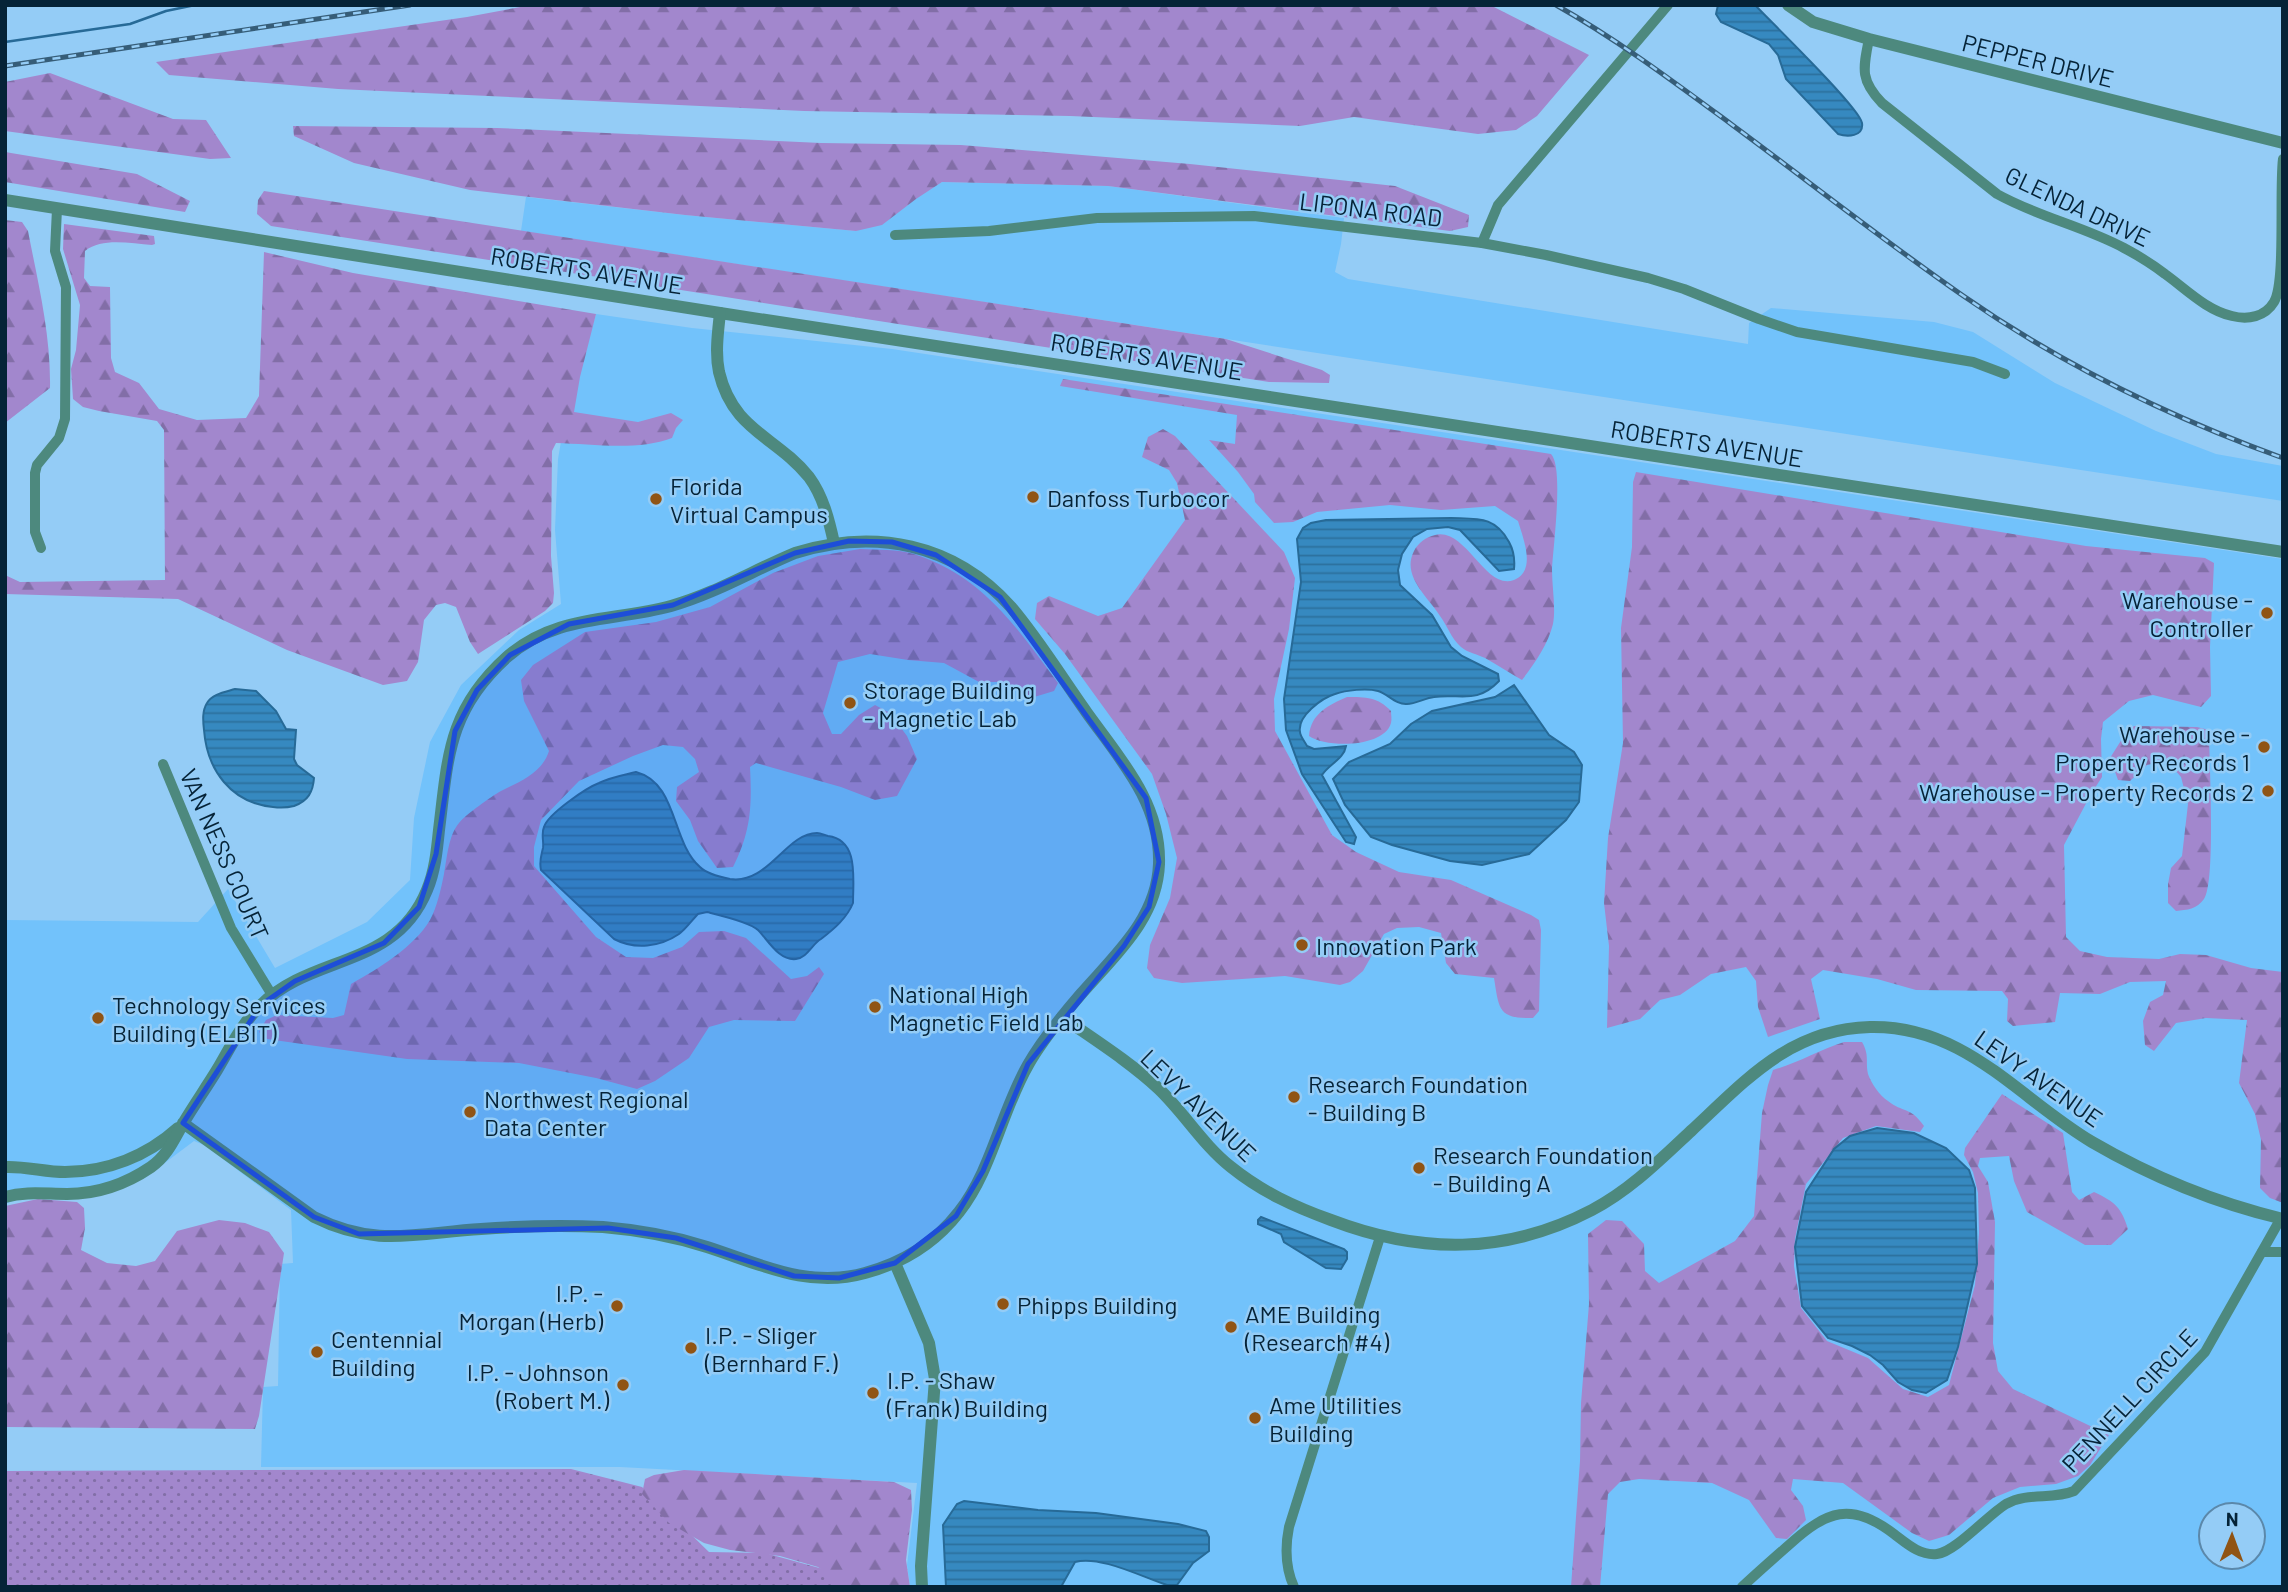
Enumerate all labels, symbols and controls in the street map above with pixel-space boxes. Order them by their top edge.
street label: PEPPER DRIVE [1959,27,2117,93]
street label: GLENDA DRIVE [2001,160,2155,252]
street label: LIPONA ROAD [1298,186,1444,232]
street label: ROBERTS AVENUE [489,240,685,300]
street label: ROBERTS AVENUE [1049,326,1245,386]
street label: ROBERTS AVENUE [1609,413,1805,473]
place label: Florida Virtual Campus [670,471,828,528]
place label: Danfoss Turbocor [1047,483,1230,512]
marker: Danfoss Turbocor [1025,489,1041,505]
marker: Florida Virtual Campus [648,491,664,507]
place label: Warehouse - Controller [2122,585,2253,642]
marker: Warehouse - Controller [2259,605,2275,621]
place label: Storage Building - Magnetic Lab [864,675,1035,732]
marker: Storage Building - Magnetic Lab [842,695,858,711]
place label: Warehouse - Property Records 1 [2055,719,2250,776]
marker: Warehouse - Property Records 1 [2256,739,2272,755]
street label: VAN NESS COURT [174,764,276,944]
place label: Warehouse - Property Records 2 [1919,777,2254,806]
marker: Warehouse - Property Records 2 [2260,783,2276,799]
place label: Innovation Park [1316,931,1477,960]
marker: Innovation Park [1294,937,1310,953]
place label: National High Magnetic Field Lab [889,979,1084,1036]
place label: Technology Services Building (ELBIT) [112,990,326,1047]
marker: National High Magnetic Field Lab [867,999,883,1015]
marker: Technology Services Building (ELBIT) [90,1010,106,1026]
street label: LEVY AVENUE [1970,1023,2108,1133]
street label: LEVY AVENUE [1135,1043,1263,1167]
place label: Research Foundation - Building B [1308,1069,1528,1126]
place label: Northwest Regional Data Center [484,1084,689,1141]
marker: Research Foundation - Building B [1286,1089,1302,1105]
marker: Northwest Regional Data Center [462,1104,478,1120]
place label: Research Foundation - Building A [1433,1140,1653,1197]
marker: Research Foundation - Building A [1411,1160,1427,1176]
place label: I.P. - Morgan (Herb) [459,1278,604,1335]
place label: Phipps Building [1017,1290,1177,1319]
marker: Phipps Building [995,1296,1011,1312]
marker: I.P. - Morgan (Herb) [609,1298,625,1314]
place label: AME Building (Research #4) [1244,1299,1390,1356]
marker: AME Building (Research #4) [1223,1319,1239,1335]
place label: I.P. - Sliger (Bernhard F.) [704,1320,838,1377]
street label: PENNELL CIRCLE [2055,1322,2203,1478]
place label: Centennial Building [331,1324,442,1381]
marker: I.P. - Sliger (Bernhard F.) [683,1340,699,1356]
marker: Centennial Building [309,1344,325,1360]
place label: I.P. - Johnson (Robert M.) [467,1357,610,1414]
place label: I.P. - Shaw (Frank) Building [886,1365,1048,1422]
marker: I.P. - Johnson (Robert M.) [615,1377,631,1393]
marker: I.P. - Shaw (Frank) Building [865,1385,881,1401]
place label: Ame Utilities Building [1269,1390,1402,1447]
marker: Ame Utilities Building [1247,1410,1263,1426]
north arrow [2197,1501,2267,1571]
text: N [2226,1507,2239,1530]

